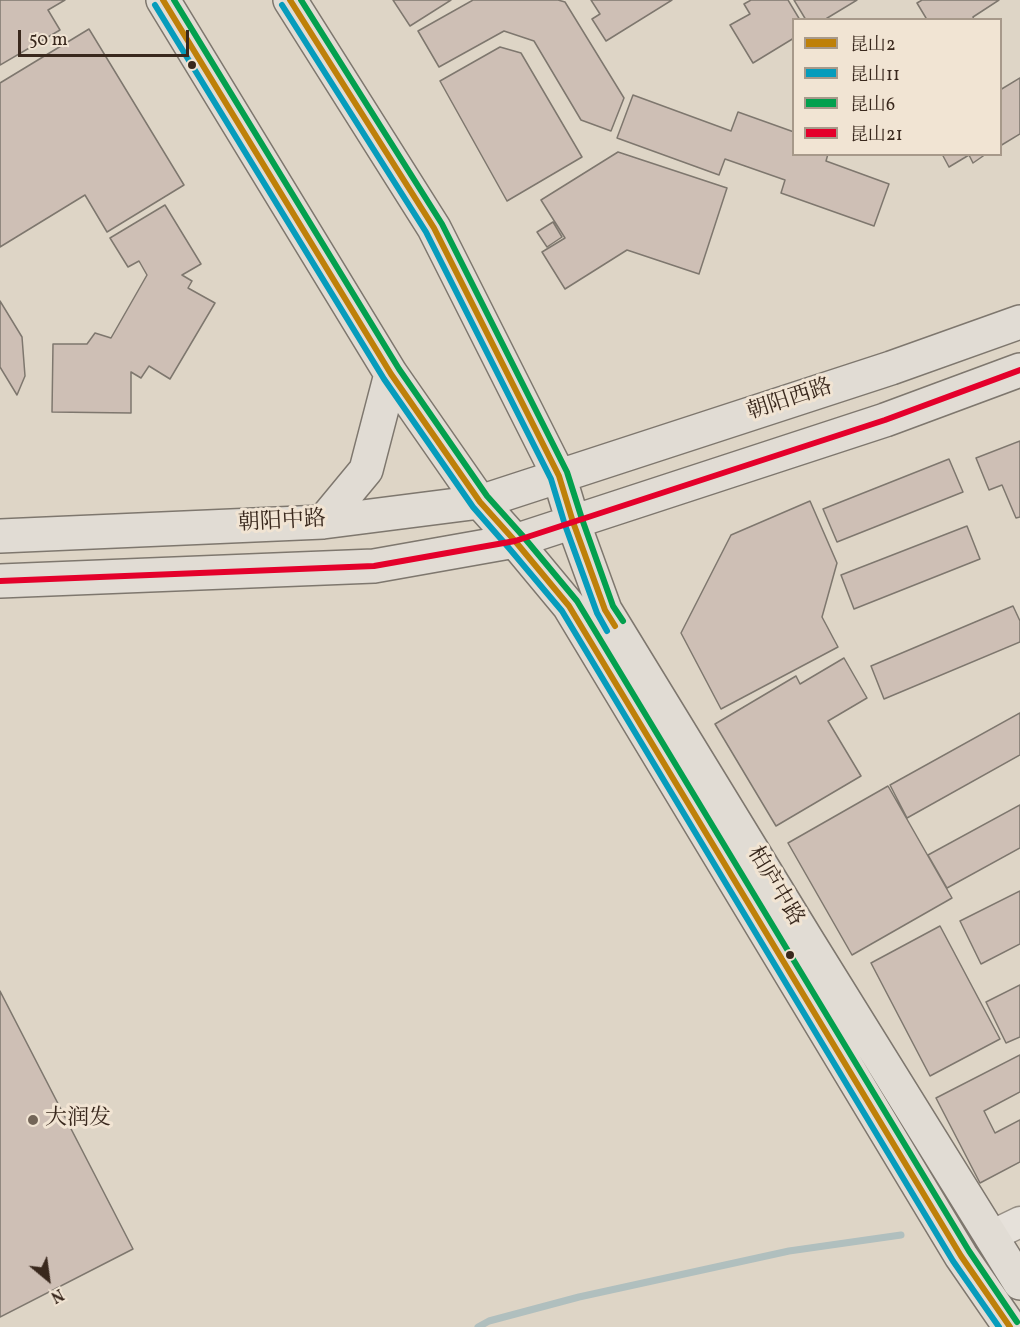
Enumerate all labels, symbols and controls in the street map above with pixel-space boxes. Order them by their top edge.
scale bar [21,18,192,56]
legend [792,18,1002,156]
text: 50 m [29,28,68,53]
text: 昆山2 [850,33,896,58]
unlabelled marker [186,59,198,71]
text: 昆山11 [850,63,900,88]
text: 昆山6 [850,93,895,118]
text: 昆山21 [850,123,903,148]
street label: 朝阳西路 [744,375,836,427]
street label: 朝阳中路 [237,508,327,538]
street label: 柏庐中路 [740,842,808,932]
unlabelled marker [784,949,796,961]
place label: 大润发 [45,1107,111,1133]
marker: 大润发 [26,1113,40,1127]
north arrow [18,1249,78,1309]
text: N [46,1282,67,1307]

